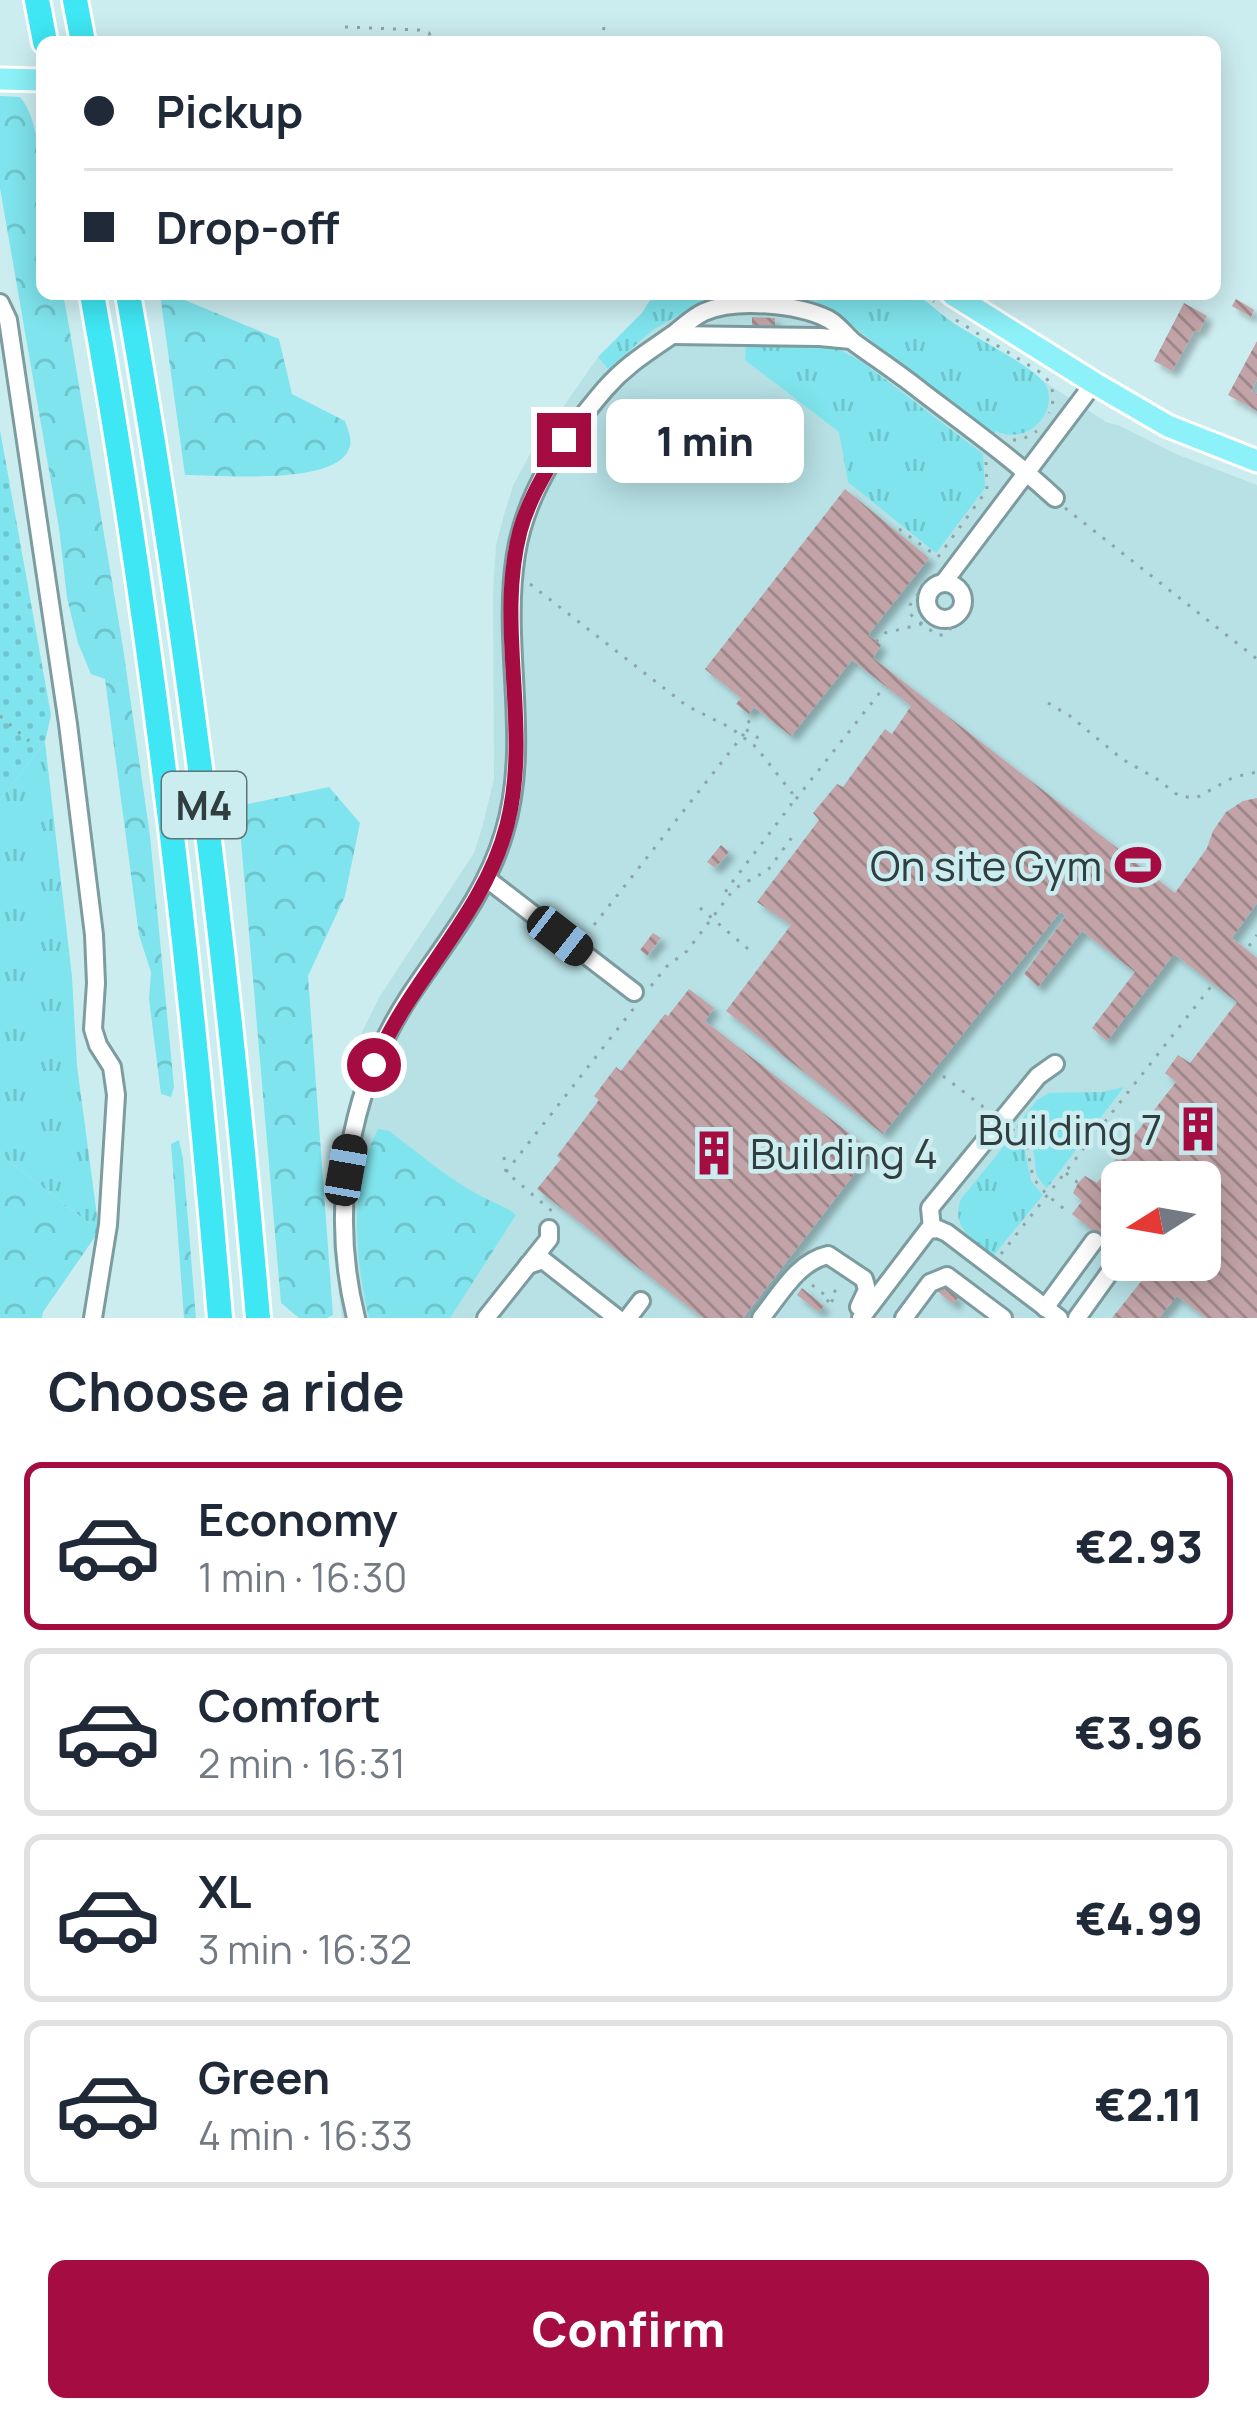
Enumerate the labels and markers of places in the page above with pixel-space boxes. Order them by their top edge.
place label: On site Gym [870,836,1102,894]
sports icon: On site Gym [1113,840,1163,890]
place label: Building 7 [978,1100,1162,1158]
building icon: Building 7 [1173,1104,1223,1154]
place label: Building 4 [750,1124,938,1182]
building icon: Building 4 [689,1128,739,1178]

